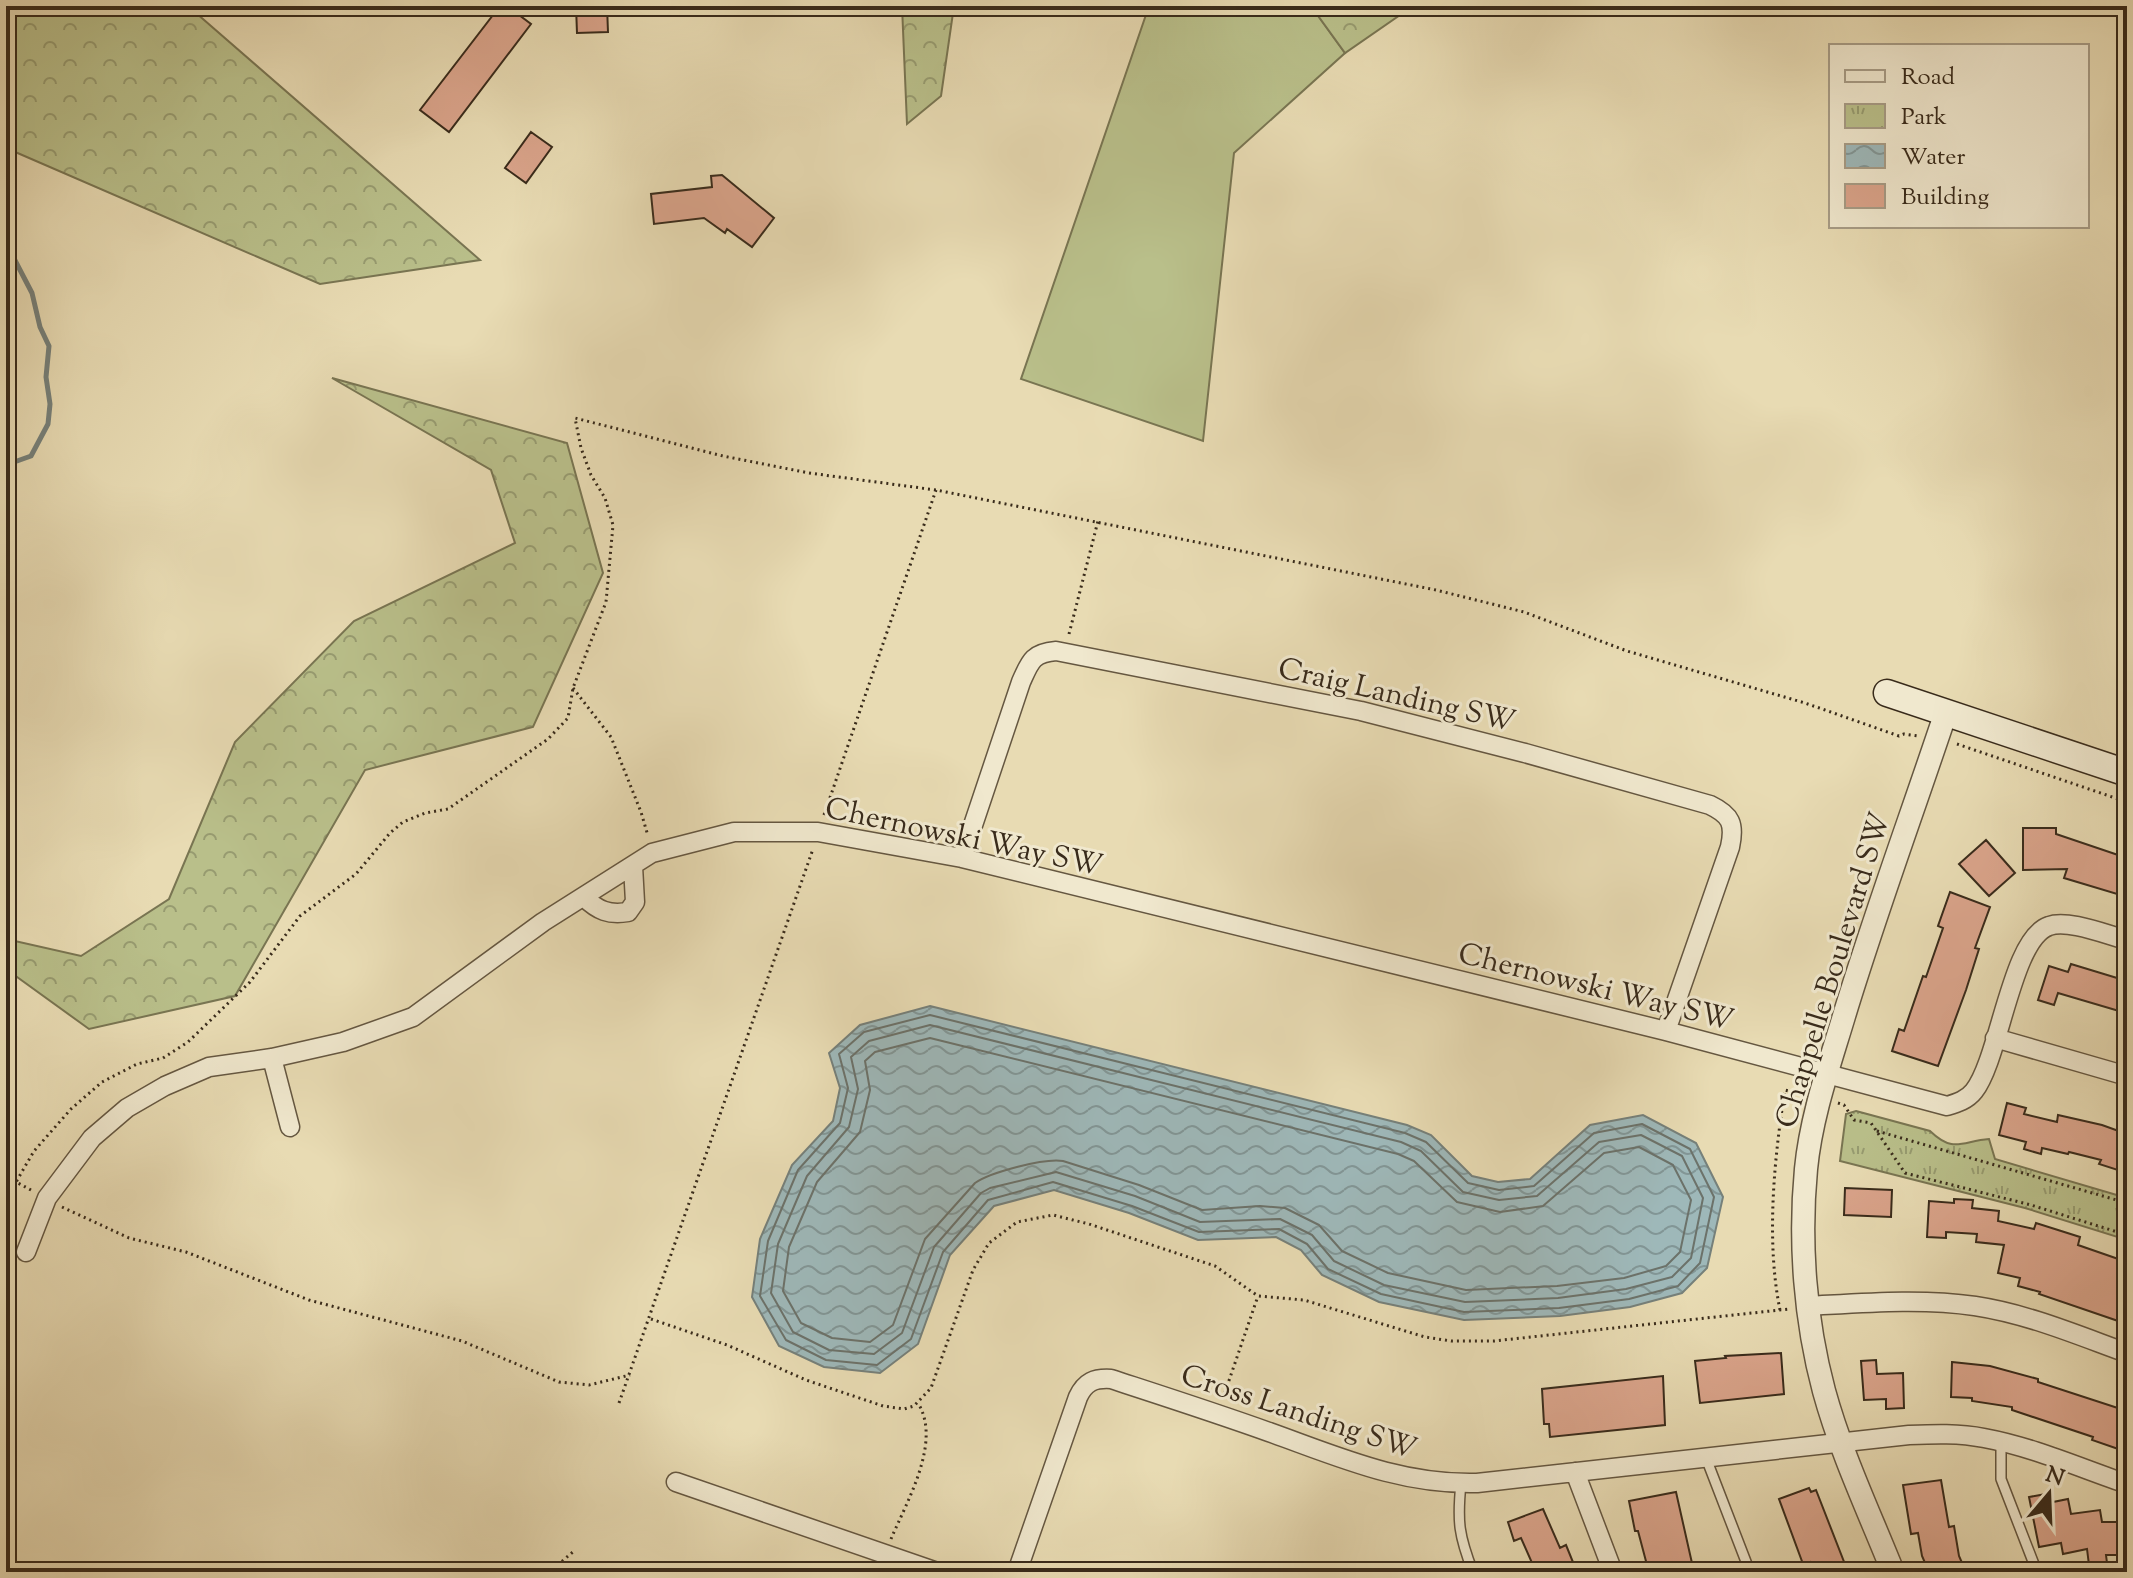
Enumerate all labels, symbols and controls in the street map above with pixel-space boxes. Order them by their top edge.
legend [1829,44,2089,228]
text: Road [1901,61,1955,95]
text: Park [1901,101,1947,135]
text: Water [1901,141,1965,175]
text: Building [1901,181,1990,215]
street label: Craig Landing SW [1274,648,1519,745]
street label: Chernowski Way SW [821,788,1106,889]
street label: Chappelle Boulevard SW [1766,808,1903,1134]
street label: Chernowski Way SW [1453,933,1738,1043]
street label: Cross Landing SW [1175,1355,1422,1472]
north arrow [2009,1454,2089,1534]
text: N [2041,1460,2068,1496]

